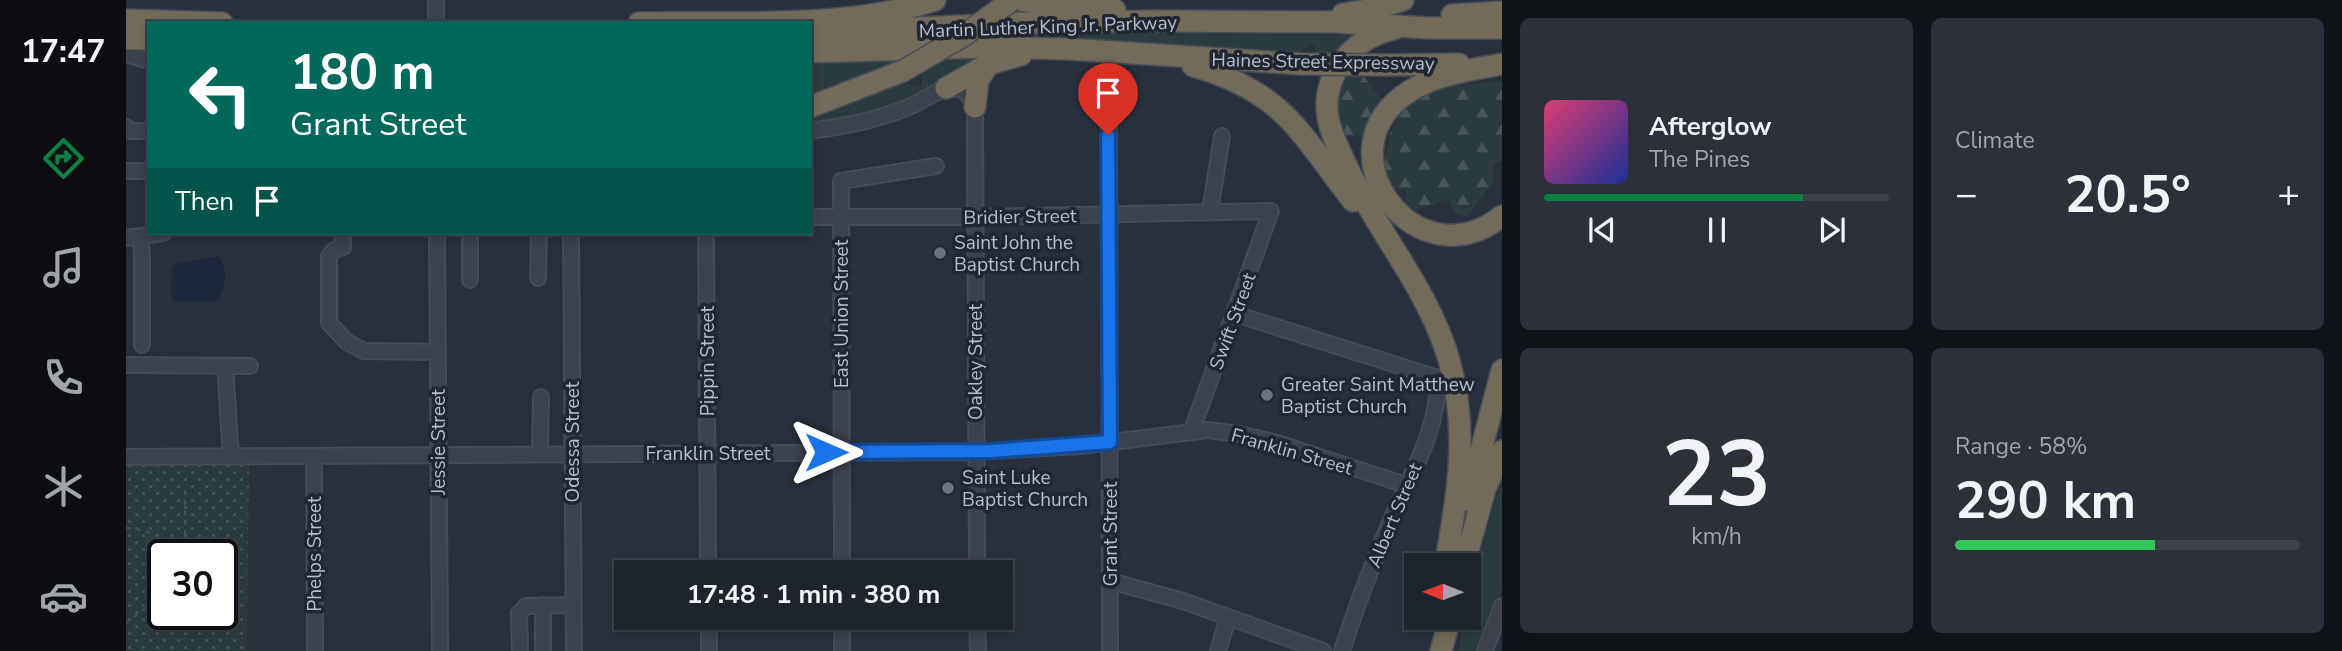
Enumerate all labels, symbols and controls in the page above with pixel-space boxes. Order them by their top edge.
street label: Martin Luther King Jr. Parkway [918,9,1178,45]
text: 17:47 [21,30,105,73]
text: 180 m [290,39,434,106]
street label: Haines Street Expressway [1211,47,1435,77]
icon: left [175,49,266,140]
pin [1078,63,1138,135]
icon: arrive [1089,74,1127,112]
text: Grant Street [290,103,466,146]
text: Afterglow [1649,109,1772,144]
text: Climate [1955,125,2035,156]
icon: directions [39,134,88,183]
text: The Pines [1649,144,1750,175]
text: 20.5° [2064,159,2191,230]
text: − [1955,169,1978,220]
text: + [2277,169,2300,220]
icon: arrive [248,182,286,220]
text: Then [175,184,234,219]
street label: Bridier Street [963,203,1077,231]
icon: previous [1583,211,1621,249]
icon: pause [1698,211,1736,249]
icon: next [1813,211,1851,249]
place label: Saint John the Baptist Church [954,230,1080,278]
street label: East Union Street [829,239,855,388]
icon: music [39,243,88,292]
marker: Saint John the Baptist Church [932,245,948,261]
street label: Swift Street [1203,269,1263,373]
street label: Oakley Street [963,304,989,420]
street label: Pippin Street [695,305,721,416]
icon: phone [39,353,88,402]
place label: Greater Saint Matthew Baptist Church [1281,372,1475,420]
street label: Odessa Street [560,381,586,502]
marker: Greater Saint Matthew Baptist Church [1259,387,1275,403]
street label: Jessie Street [426,389,452,496]
text: 23 [1662,413,1771,537]
position arrow [789,415,863,489]
street label: Franklin Street [1228,422,1356,482]
text: Range · 58% [1955,431,2087,462]
street label: Franklin Street [646,441,771,467]
street label: Albert Street [1361,459,1429,572]
icon: climate [39,462,88,511]
place label: Saint Luke Baptist Church [962,465,1088,513]
text: 290 km [1955,465,2136,536]
marker: Saint Luke Baptist Church [940,480,956,496]
street label: Grant Street [1098,481,1124,586]
street label: Phelps Street [302,496,328,612]
text: km/h [1691,521,1742,552]
speed limit sign: 30 [147,539,238,630]
north arrow [1404,553,1480,630]
map controls [1404,553,1481,630]
icon: car [39,572,88,621]
text: 17:48 · 1 min · 380 m [687,577,940,612]

